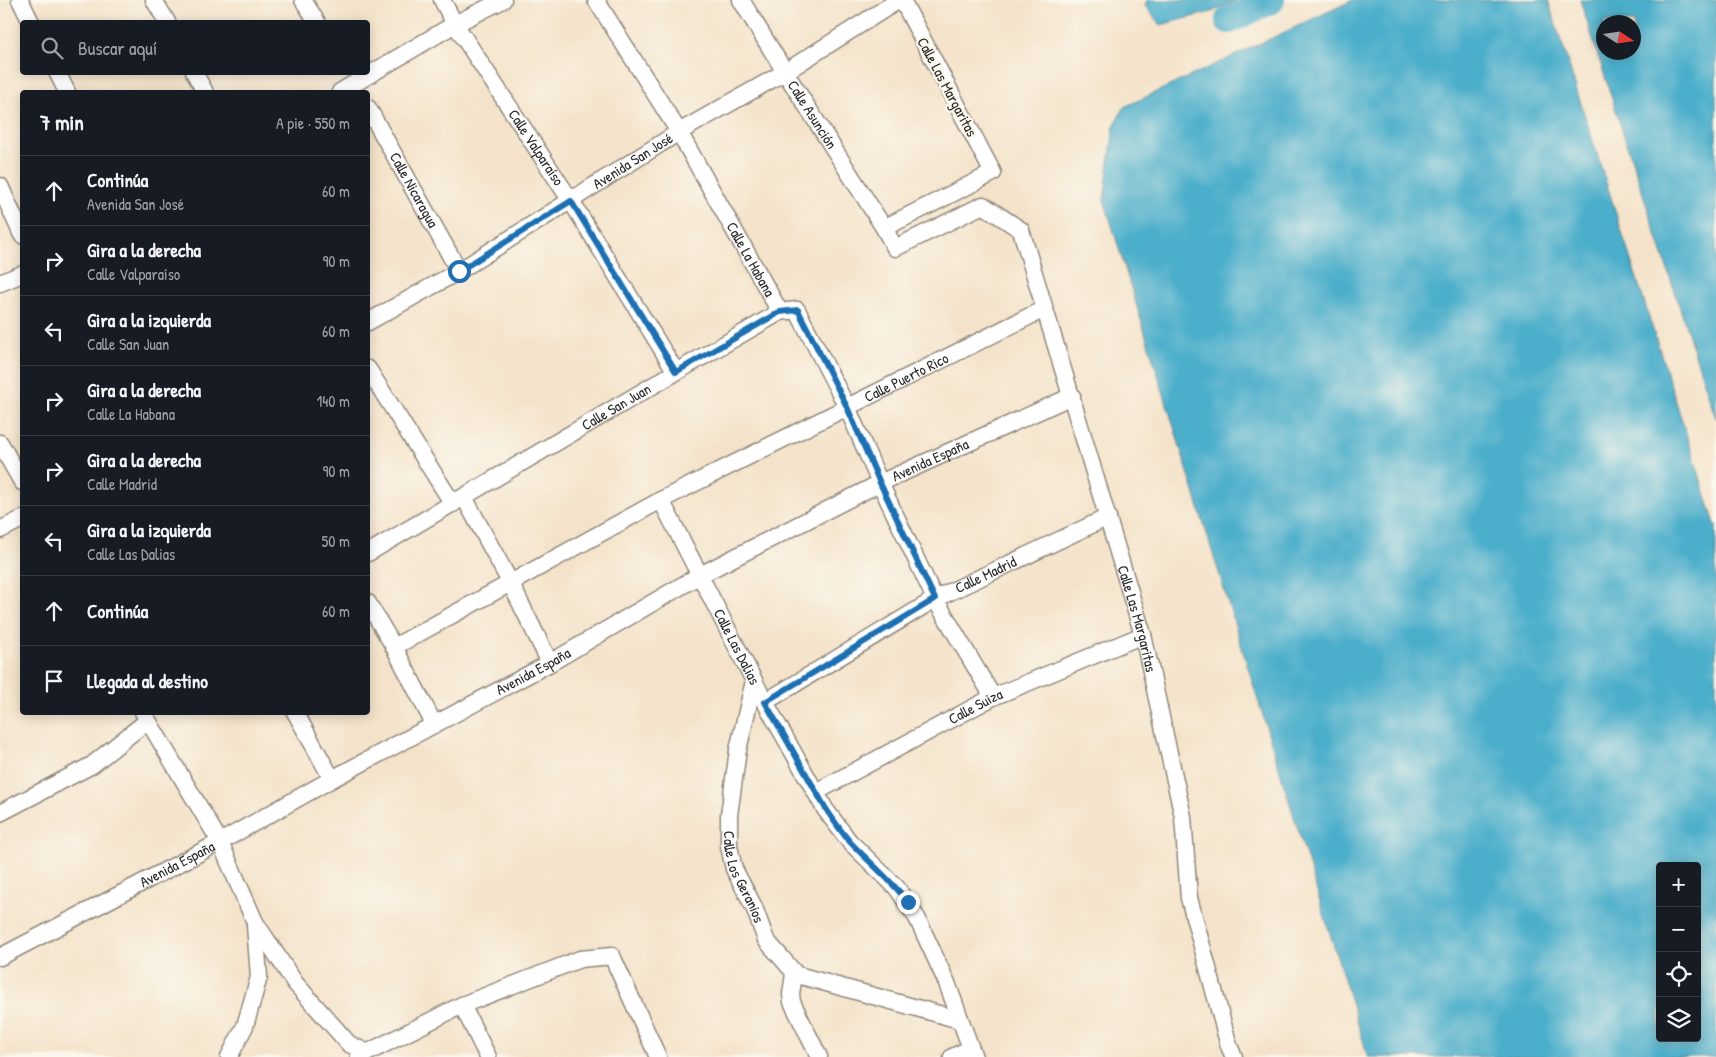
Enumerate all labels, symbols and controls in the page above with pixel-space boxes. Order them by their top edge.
north arrow [1596,15,1641,60]
search box [20,20,370,75]
street label: Calle Las Margaritas [912,33,983,140]
icon: search [38,34,66,62]
text: Buscar aquí [78,35,157,61]
street label: Calle Asunción [783,76,842,153]
street label: Calle Valparaíso [504,105,569,190]
text: 7 min [40,108,84,137]
text: A pie · 550 m [276,112,350,134]
street label: Avenida San José [589,128,677,194]
street label: Calle Nicaragua [385,148,444,231]
text: Continúa [87,167,148,193]
icon: ahead [40,177,68,205]
text: 60 m [322,180,350,202]
text: Avenida San José [87,193,184,215]
street label: Calle La Habana [722,218,780,300]
text: Gira a la derecha [87,237,201,263]
icon: right [40,247,68,275]
text: 90 m [322,250,350,272]
route start [448,260,471,283]
text: Calle Valparaíso [87,263,180,285]
text: Gira a la izquierda [87,307,211,333]
icon: left [40,317,68,345]
text: 60 m [322,320,350,342]
text: Calle San Juan [87,333,169,355]
street label: Calle Puerto Rico [860,347,952,407]
text: Gira a la derecha [87,377,201,403]
street label: Calle San Juan [577,378,655,435]
icon: right [40,387,68,415]
text: 140 m [316,390,350,412]
text: Calle La Habana [87,403,175,425]
street label: Avenida España [888,433,972,486]
text: Gira a la derecha [87,447,201,473]
icon: right [40,457,68,485]
text: 90 m [322,460,350,482]
text: Calle Madrid [87,473,157,495]
text: Gira a la izquierda [87,517,211,543]
icon: left [40,527,68,555]
text: 50 m [322,530,350,552]
text: Calle Las Dalias [87,543,175,565]
street label: Calle Madrid [951,551,1020,598]
street label: Calle Las Margaritas [1113,563,1162,674]
icon: ahead [40,597,68,625]
text: Continúa [87,598,148,624]
text: 60 m [322,600,350,622]
street label: Calle Las Dalias [709,605,765,688]
street label: Avenida España [492,642,574,700]
icon: arrive [40,667,68,695]
text: Llegada al destino [87,668,208,694]
street label: Calle Suiza [944,683,1006,729]
street label: Calle Los Geranios [719,831,770,926]
street label: Avenida España [136,836,218,892]
map controls [1656,862,1701,1042]
button: + [1656,862,1701,907]
route end [897,891,920,914]
button: − [1656,907,1701,952]
button: locate [1656,952,1701,997]
button: layers [1656,997,1701,1042]

